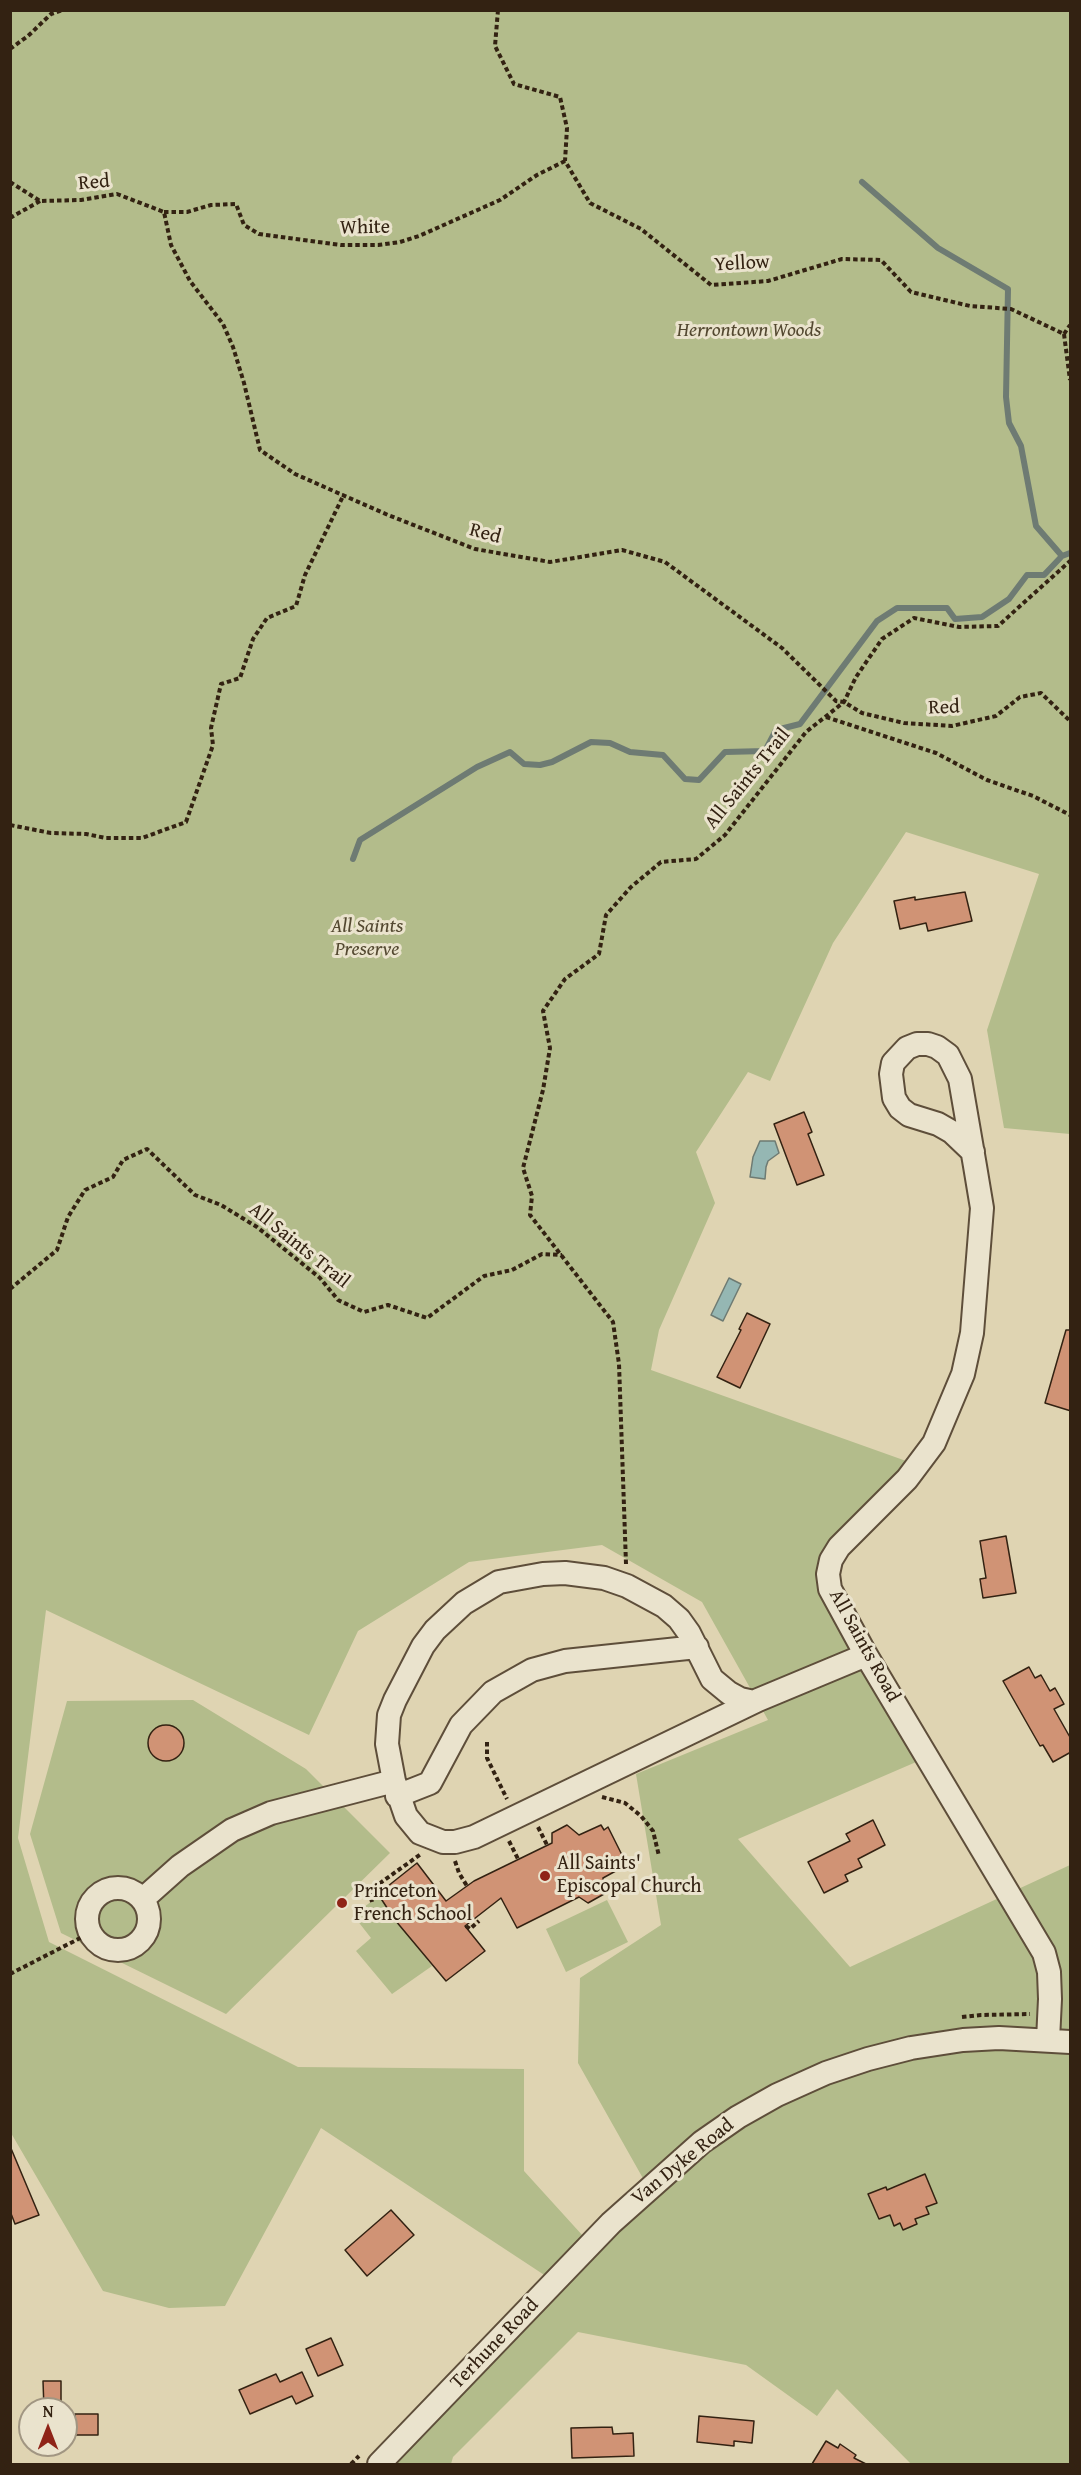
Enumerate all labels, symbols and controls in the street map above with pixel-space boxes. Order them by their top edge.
street label: Red [77,170,111,196]
street label: White [340,216,390,240]
street label: Yellow [714,251,770,277]
park label: Herrontown Woods [677,319,821,343]
street label: Red [467,518,503,550]
street label: Red [928,695,960,721]
street label: All Saints Trail [700,724,796,834]
park label: All Saints Preserve [331,915,403,962]
street label: All Saints Trail [244,1198,354,1294]
street label: All Saints Road [823,1585,905,1707]
place label: All Saints' Episcopal Church [557,1852,701,1899]
marker: All Saints' Episcopal Church [538,1869,552,1883]
place label: Princeton French School [354,1880,472,1927]
marker: Princeton French School [335,1896,349,1910]
street label: Van Dyke Road [627,2113,739,2211]
street label: Terhune Road [446,2294,544,2394]
north arrow [18,2397,78,2457]
text: N [43,2399,53,2423]

